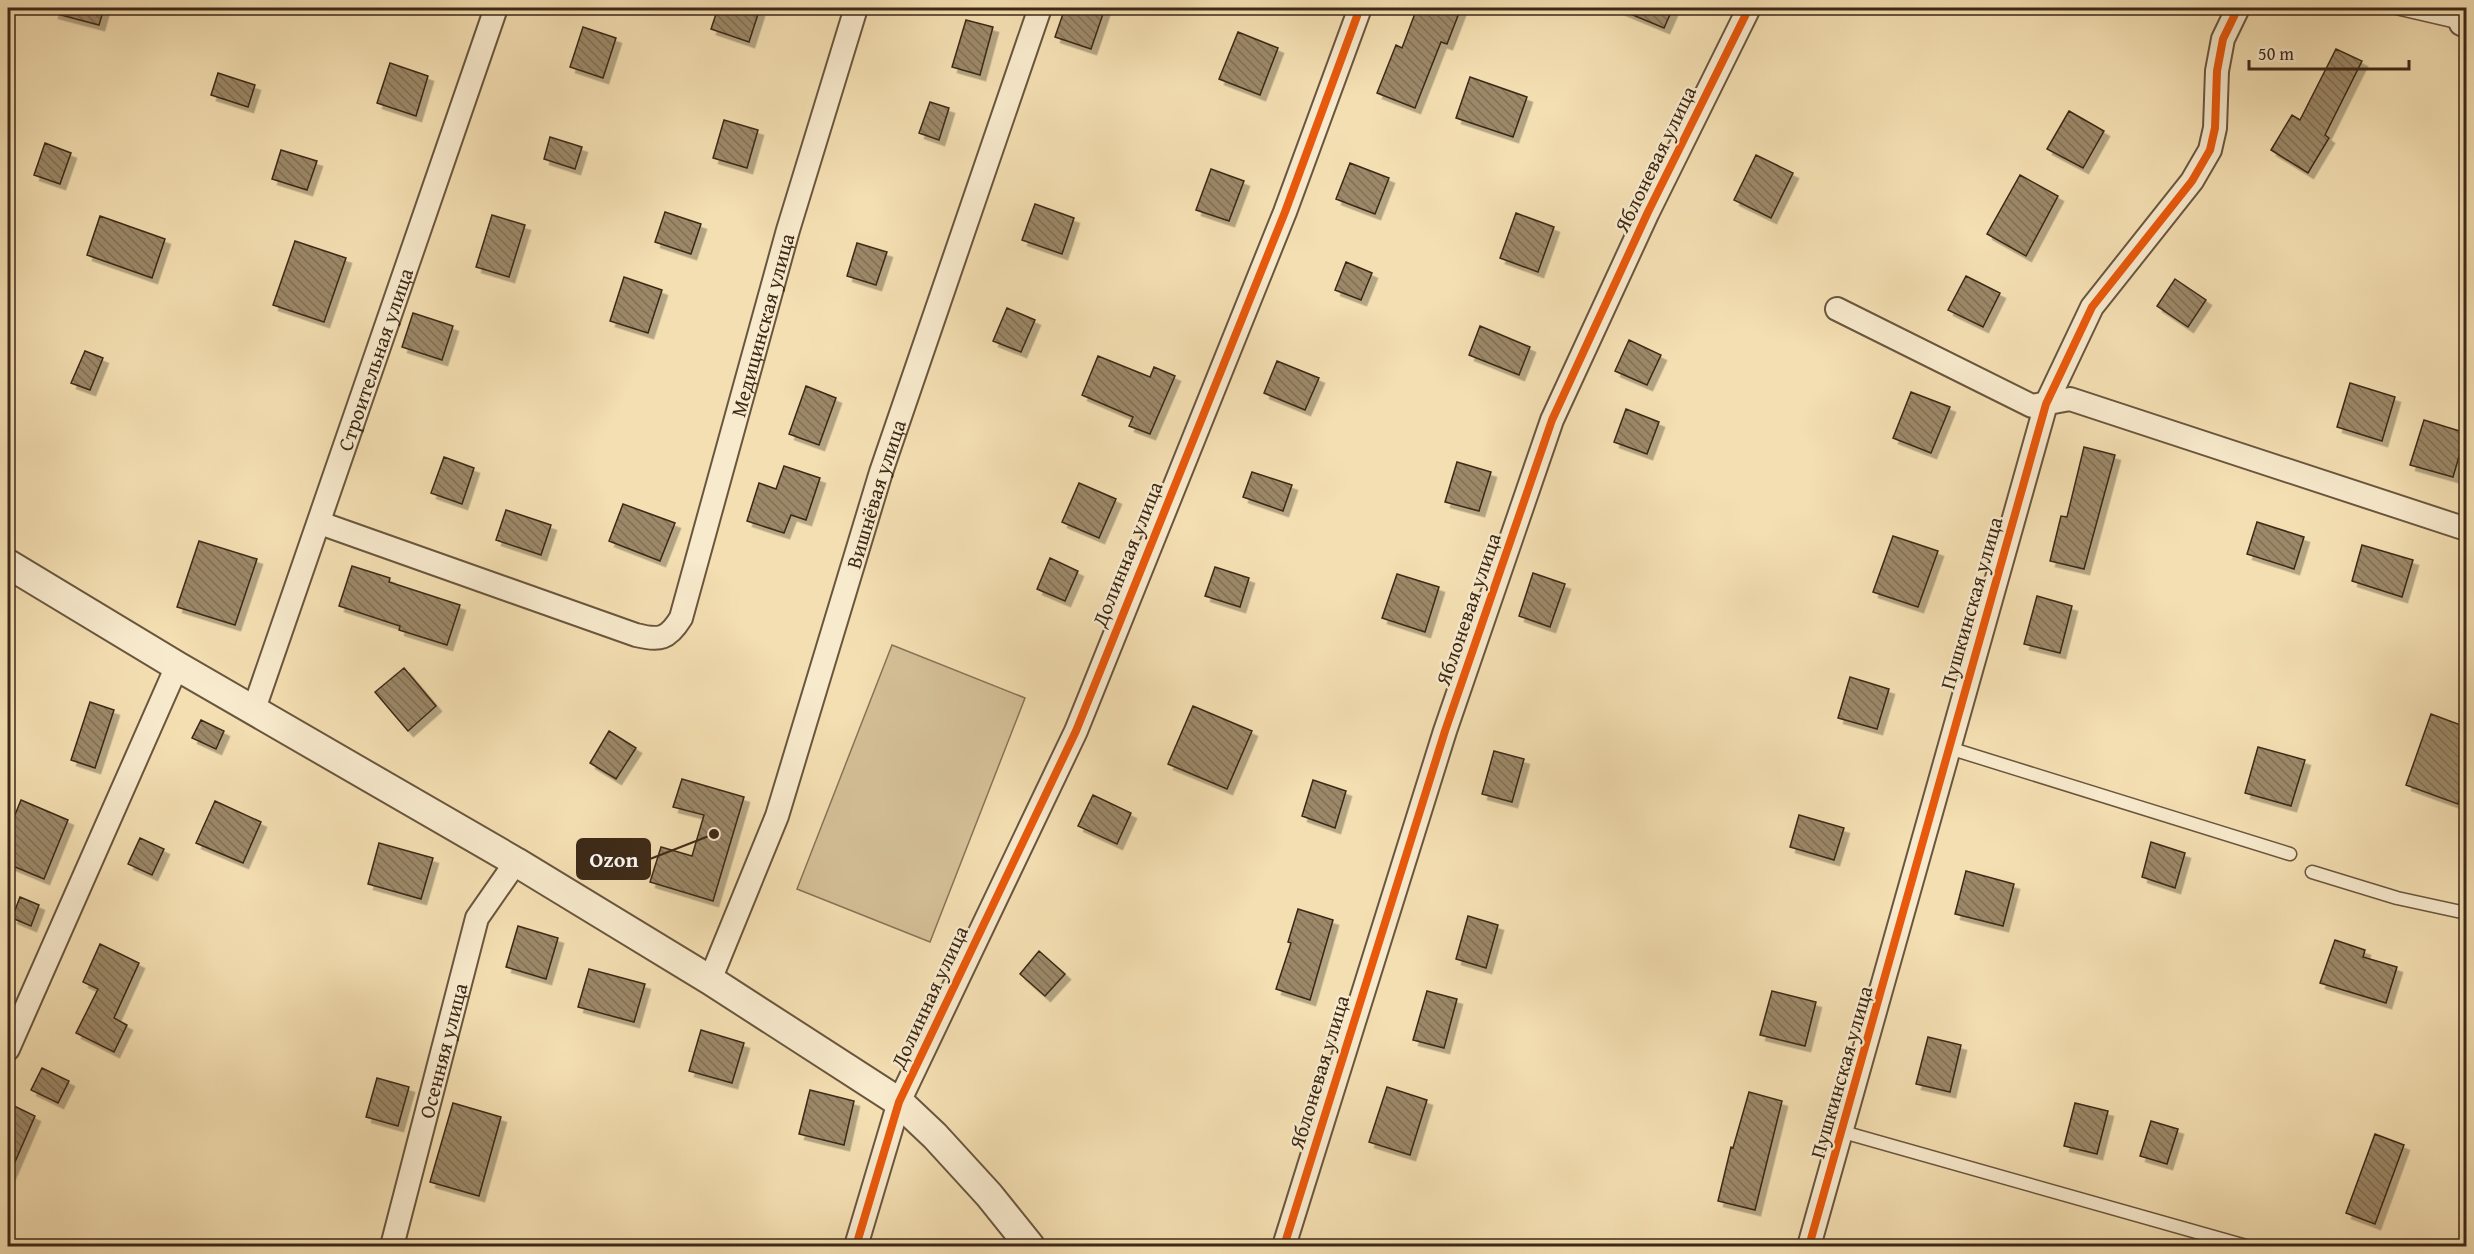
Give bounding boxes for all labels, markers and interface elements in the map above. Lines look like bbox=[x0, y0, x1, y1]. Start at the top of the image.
scale bar bbox=[2249, 33, 2410, 71]
text: 50 m bbox=[2258, 40, 2294, 67]
street label: Яблоневая улица bbox=[1606, 80, 1704, 238]
street label: Медицинская улица bbox=[722, 230, 802, 420]
street label: Строительная улица bbox=[329, 264, 421, 455]
street label: Вишнёвая улица bbox=[837, 415, 913, 572]
street label: Долинная улица bbox=[1083, 477, 1170, 632]
street label: Пушкинская улица bbox=[1932, 513, 2010, 693]
street label: Яблоневая улица bbox=[1427, 529, 1509, 690]
callout: Ozon bbox=[577, 839, 650, 879]
text: Ozon bbox=[589, 843, 639, 875]
street label: Долинная улица bbox=[882, 920, 976, 1074]
street label: Осенняя улица bbox=[410, 979, 475, 1122]
street label: Пушкинская улица bbox=[1802, 982, 1880, 1162]
street label: Яблоневая улица bbox=[1281, 991, 1357, 1154]

